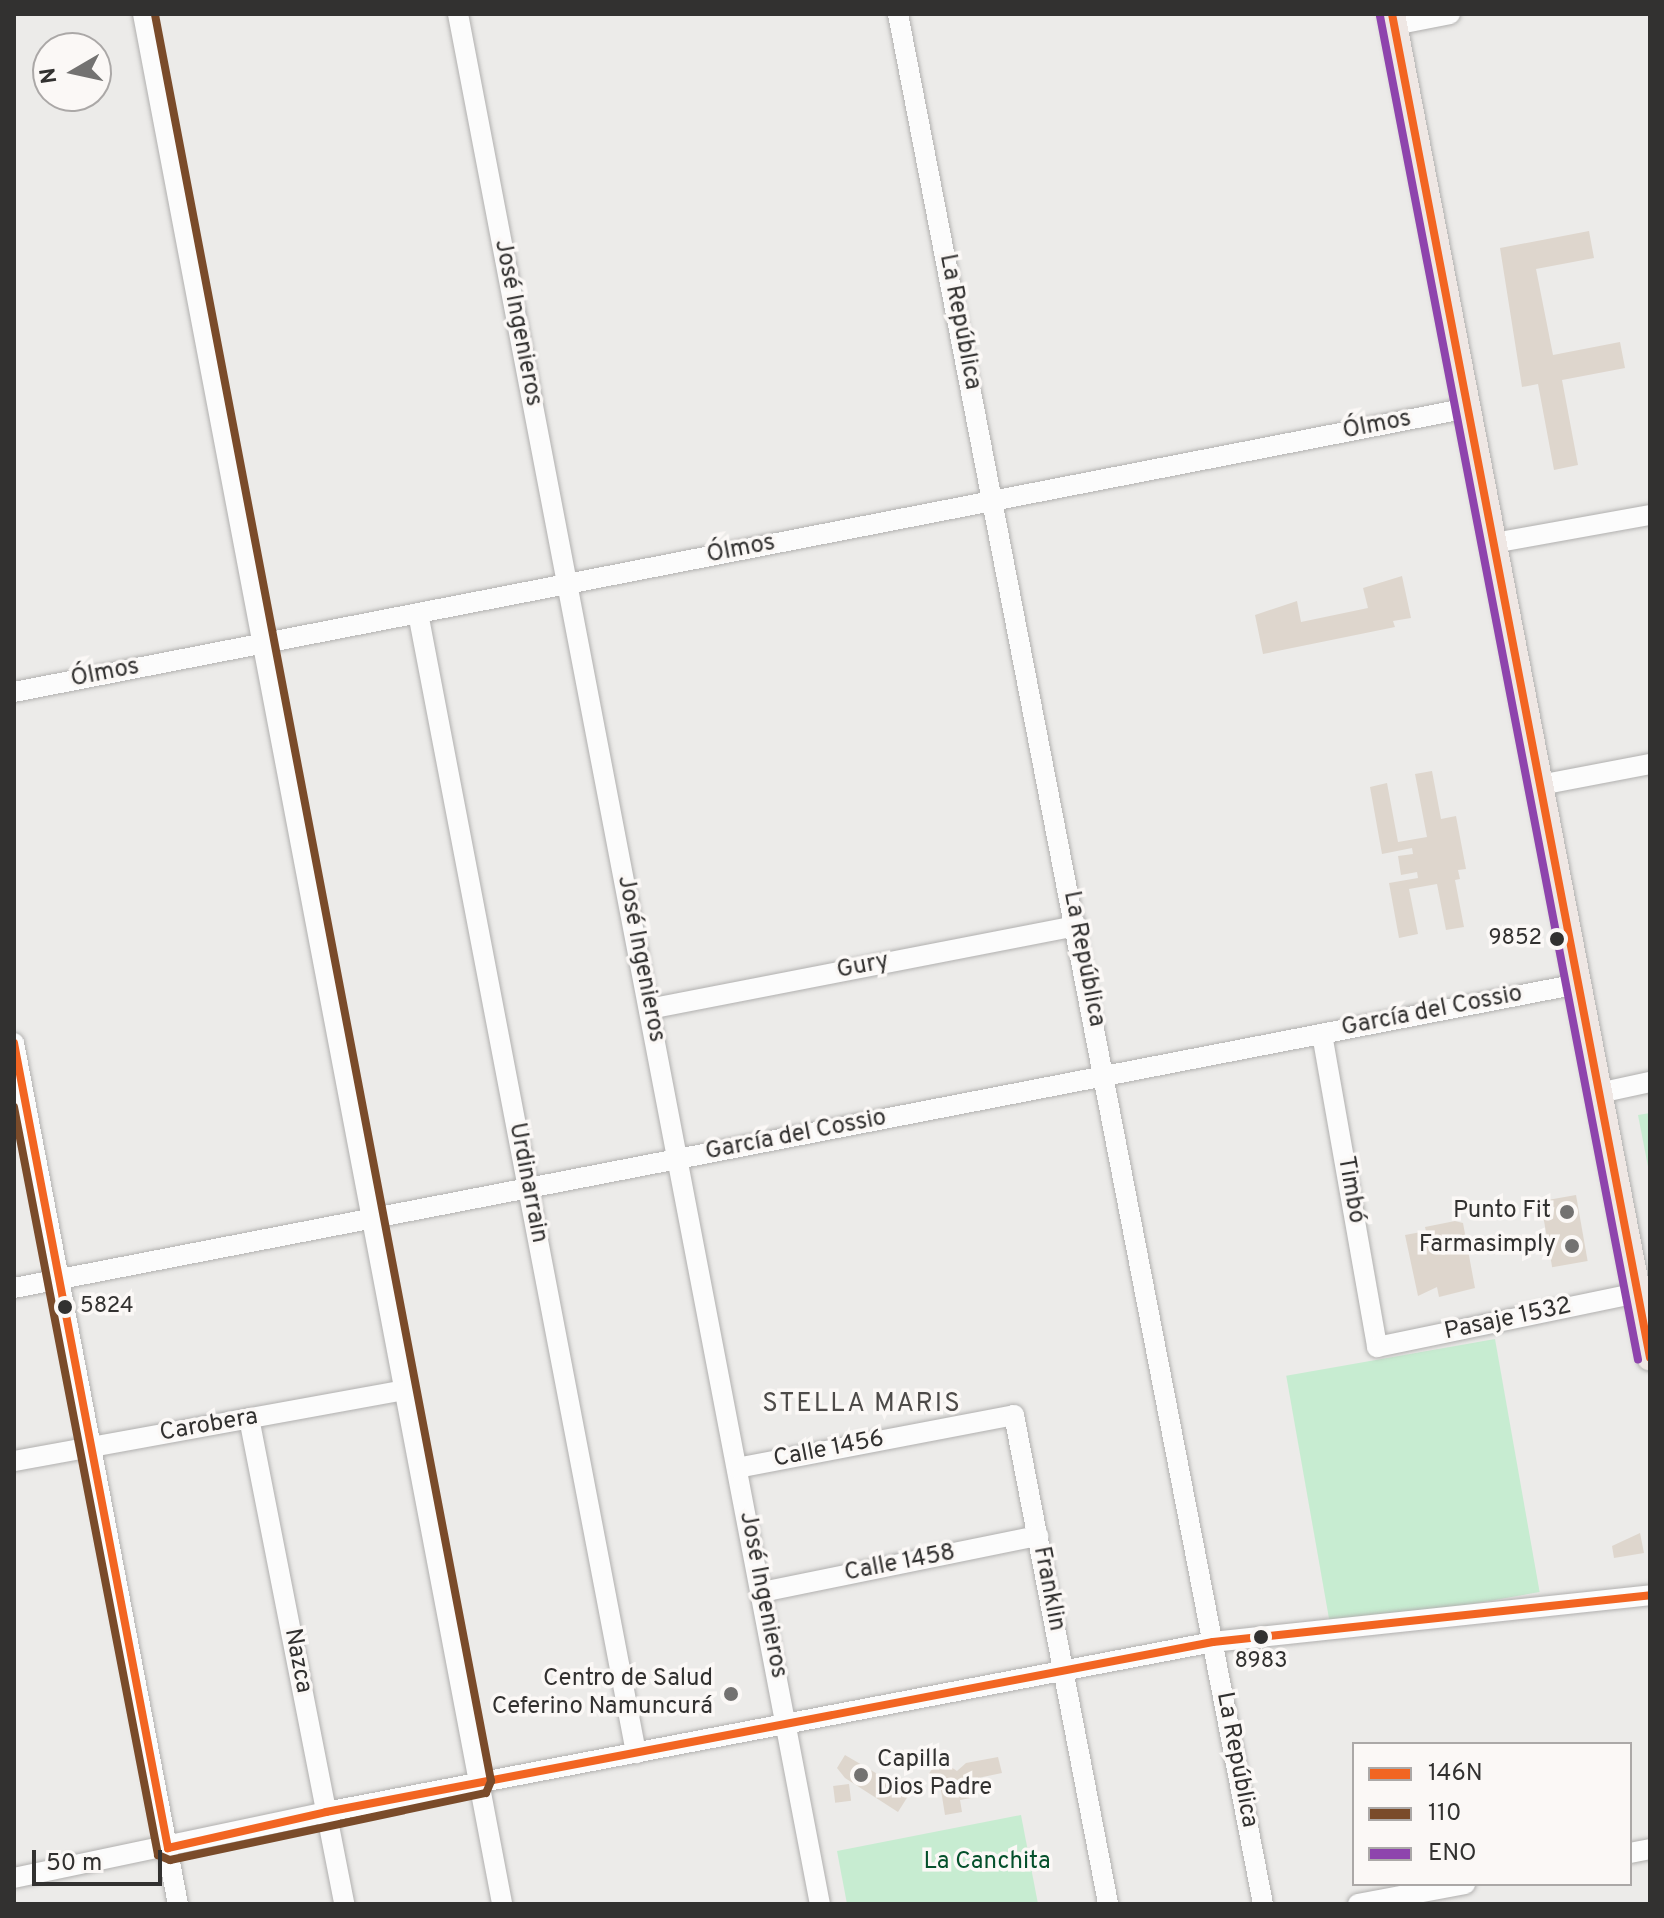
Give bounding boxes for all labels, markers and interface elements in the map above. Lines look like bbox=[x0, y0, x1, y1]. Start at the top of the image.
north arrow bbox=[32, 32, 112, 112]
text: N bbox=[35, 66, 64, 85]
street label: José Ingenieros bbox=[487, 237, 547, 409]
street label: La República bbox=[932, 252, 986, 392]
street label: Ólmos bbox=[1340, 405, 1414, 447]
street label: Ólmos bbox=[704, 529, 778, 571]
street label: Ólmos bbox=[68, 653, 142, 695]
street label: José Ingenieros bbox=[610, 873, 670, 1045]
street label: La República bbox=[1056, 889, 1110, 1029]
place label: 9852 bbox=[1488, 926, 1542, 952]
marker: 9852 bbox=[1549, 931, 1565, 947]
street label: Gury bbox=[835, 948, 891, 986]
street label: García del Cossio bbox=[1339, 980, 1525, 1044]
street label: García del Cossio bbox=[703, 1104, 889, 1168]
street label: Urdinarrain bbox=[501, 1121, 553, 1245]
street label: Timbó bbox=[1330, 1154, 1370, 1226]
place label: Punto Fit bbox=[1453, 1198, 1551, 1226]
marker: Punto Fit bbox=[1558, 1203, 1576, 1221]
place label: Farmasimply bbox=[1419, 1232, 1556, 1260]
marker: Farmasimply bbox=[1563, 1237, 1581, 1255]
street label: Pasaje 1532 bbox=[1442, 1293, 1574, 1347]
place label: 5824 bbox=[80, 1294, 134, 1320]
marker: 5824 bbox=[57, 1299, 73, 1315]
district label: STELLA MARIS bbox=[762, 1389, 962, 1421]
street label: Carobera bbox=[158, 1403, 260, 1449]
street label: Calle 1456 bbox=[771, 1425, 887, 1475]
street label: José Ingenieros bbox=[732, 1509, 792, 1681]
street label: Calle 1458 bbox=[842, 1539, 958, 1589]
street label: Franklin bbox=[1026, 1544, 1070, 1634]
street label: Nazca bbox=[277, 1626, 317, 1696]
marker: 8983 bbox=[1253, 1629, 1269, 1645]
place label: 8983 bbox=[1235, 1649, 1287, 1675]
place label: Centro de Salud Ceferino Namuncurá bbox=[492, 1666, 713, 1722]
marker: Centro de Salud Ceferino Namuncurá bbox=[720, 1683, 742, 1705]
street label: La República bbox=[1209, 1690, 1263, 1830]
legend bbox=[1352, 1742, 1632, 1886]
place label: Capilla Dios Padre bbox=[877, 1747, 992, 1803]
text: 146N bbox=[1428, 1759, 1483, 1789]
marker: Capilla Dios Padre bbox=[852, 1766, 870, 1784]
text: 110 bbox=[1428, 1799, 1461, 1829]
scale bar bbox=[36, 1834, 166, 1884]
text: ENO bbox=[1428, 1839, 1477, 1869]
text: 50 m bbox=[46, 1849, 102, 1879]
park label: La Canchita bbox=[923, 1849, 1051, 1877]

